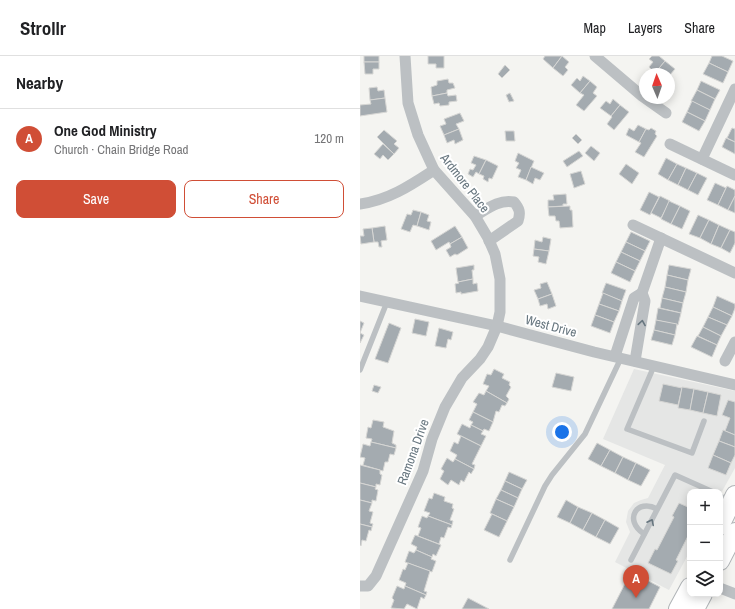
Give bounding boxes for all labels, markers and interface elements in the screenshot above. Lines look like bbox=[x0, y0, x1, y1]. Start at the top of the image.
text: Strollr bbox=[20, 15, 66, 41]
text: Map bbox=[584, 19, 606, 37]
text: Layers bbox=[628, 19, 662, 37]
text: Share bbox=[684, 19, 715, 37]
north arrow bbox=[639, 68, 675, 104]
text: Nearby bbox=[16, 71, 63, 94]
text: One God Ministry bbox=[54, 120, 157, 141]
text: A bbox=[25, 130, 33, 147]
text: 120 m bbox=[314, 130, 344, 147]
text: Church · Chain Bridge Road bbox=[54, 141, 189, 158]
street label: Ardmore Place bbox=[436, 149, 493, 216]
button: Save bbox=[16, 180, 176, 218]
button: Share bbox=[184, 180, 344, 218]
street label: West Drive bbox=[523, 311, 579, 341]
one-way arrow bbox=[637, 319, 646, 326]
street label: Ramona Drive bbox=[393, 417, 433, 487]
your location bbox=[552, 422, 572, 442]
map controls bbox=[687, 489, 723, 597]
button: + bbox=[687, 489, 723, 525]
one-way arrow bbox=[646, 518, 653, 526]
button: − bbox=[687, 525, 723, 561]
button: layers bbox=[687, 561, 723, 597]
pin: A bbox=[623, 565, 649, 598]

